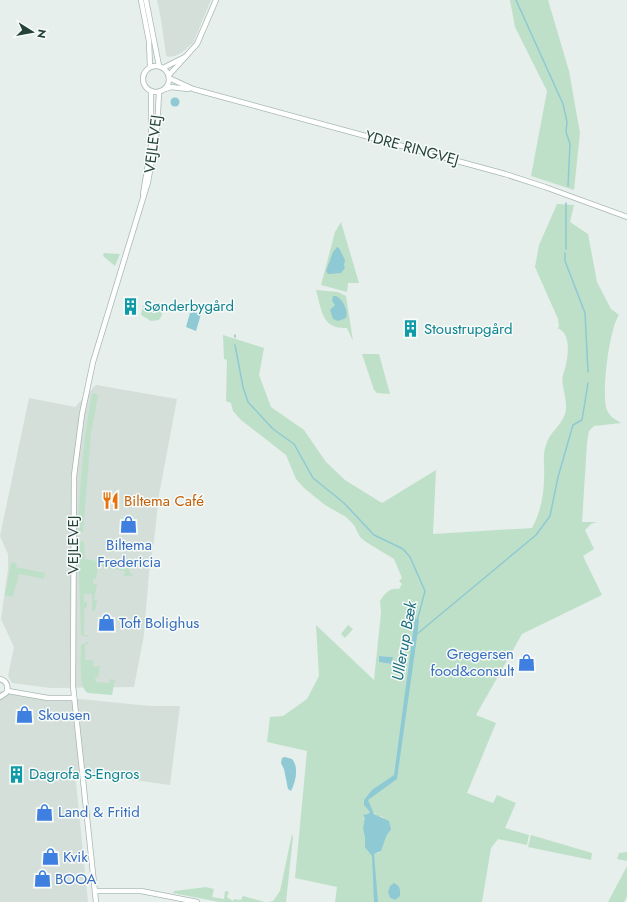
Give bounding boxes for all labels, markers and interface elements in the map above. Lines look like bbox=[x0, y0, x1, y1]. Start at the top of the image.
north arrow bbox=[12, 12, 52, 52]
text: N bbox=[33, 28, 51, 40]
street label: VEJLEVEJ bbox=[139, 114, 167, 174]
street label: YDRE RINGVEJ bbox=[363, 125, 461, 171]
place label: Sønderbygård bbox=[144, 295, 234, 317]
building icon: Sønderbygård bbox=[121, 296, 141, 316]
place label: Stoustrupgård bbox=[424, 318, 513, 340]
building icon: Stoustrupgård bbox=[401, 319, 421, 339]
place label: Biltema Café bbox=[124, 490, 204, 512]
restaurant icon: Biltema Café bbox=[101, 491, 121, 511]
shop icon: Biltema Fredericia bbox=[119, 514, 139, 534]
street label: VEJLEVEJ bbox=[62, 516, 84, 574]
place label: Biltema Fredericia bbox=[97, 534, 161, 573]
water label: Ullerup Bæk bbox=[386, 598, 423, 683]
place label: Toft Bolighus bbox=[119, 612, 199, 634]
shop icon: Toft Bolighus bbox=[96, 613, 116, 633]
place label: Gregersen food&consult bbox=[430, 643, 514, 682]
shop icon: Gregersen food&consult bbox=[517, 653, 537, 673]
place label: Skousen bbox=[38, 704, 90, 726]
shop icon: Skousen bbox=[15, 705, 35, 725]
place label: Dagrofa S-Engros bbox=[29, 763, 139, 785]
building icon: Dagrofa S-Engros bbox=[6, 764, 26, 784]
place label: Land & Fritid bbox=[58, 801, 140, 823]
shop icon: Land & Fritid bbox=[35, 802, 55, 822]
place label: Kvik bbox=[63, 846, 88, 868]
shop icon: Kvik bbox=[40, 847, 60, 867]
place label: BOOA bbox=[55, 868, 97, 890]
shop icon: BOOA bbox=[32, 869, 52, 889]

